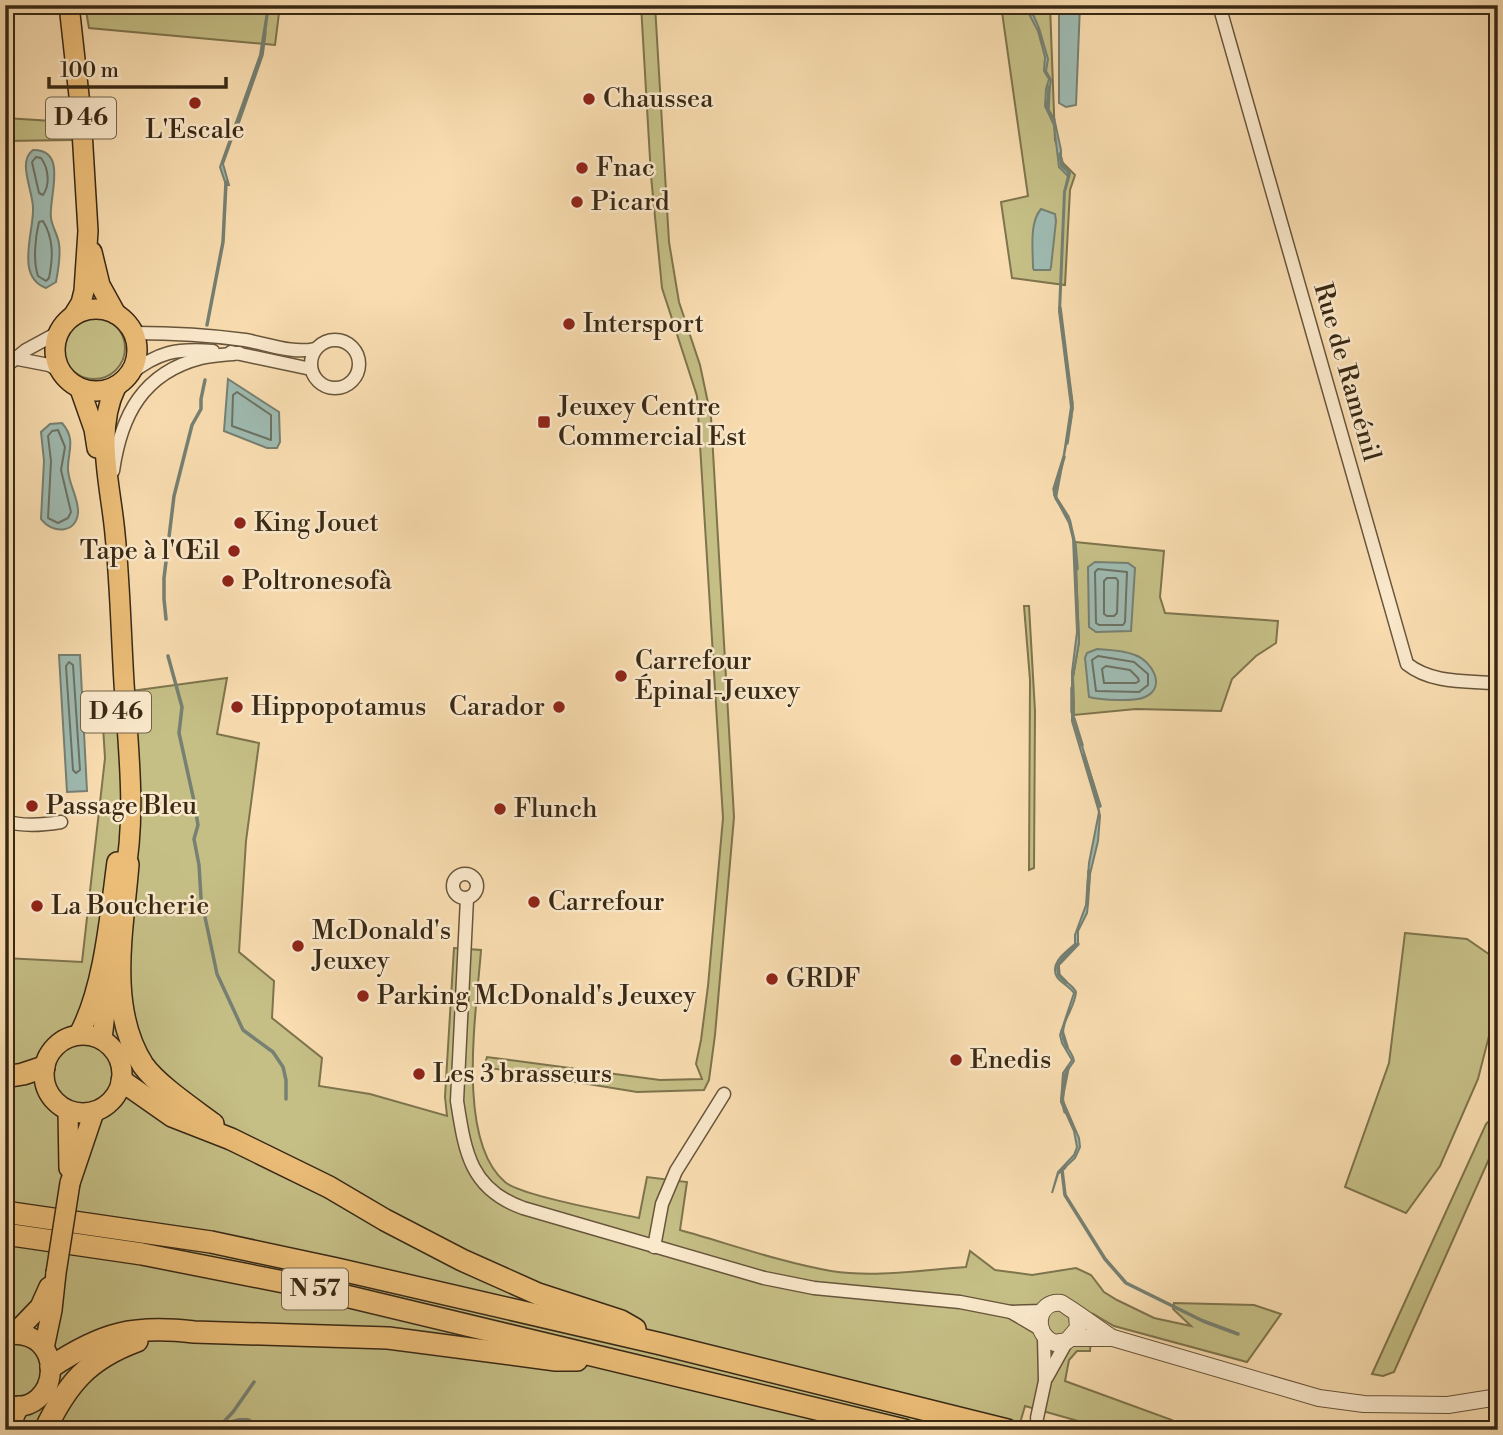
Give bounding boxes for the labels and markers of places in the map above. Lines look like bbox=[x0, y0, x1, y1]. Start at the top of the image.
place label: Chaussea bbox=[603, 83, 714, 115]
marker: Chaussea bbox=[581, 91, 597, 107]
marker: L'Escale bbox=[187, 95, 203, 111]
place label: L'Escale bbox=[145, 114, 245, 146]
place label: Fnac bbox=[596, 152, 655, 184]
marker: Fnac bbox=[574, 160, 590, 176]
place label: Picard bbox=[591, 186, 670, 218]
marker: Picard bbox=[569, 194, 585, 210]
place label: Intersport bbox=[583, 308, 704, 340]
marker: Intersport bbox=[561, 316, 577, 332]
place label: Jeuxey Centre Commercial Est bbox=[557, 391, 747, 453]
marker: Jeuxey Centre Commercial Est bbox=[536, 414, 552, 430]
place label: King Jouet bbox=[254, 507, 379, 539]
marker: King Jouet bbox=[232, 515, 248, 531]
place label: Tape à l'Œil bbox=[80, 535, 220, 567]
marker: Tape à l'Œil bbox=[226, 543, 242, 559]
place label: Poltronesofà bbox=[242, 565, 393, 597]
marker: Poltronesofà bbox=[220, 573, 236, 589]
place label: Carrefour Épinal-Jeuxey bbox=[635, 645, 800, 707]
marker: Carrefour Épinal-Jeuxey bbox=[613, 668, 629, 684]
place label: Hippopotamus bbox=[251, 691, 426, 723]
place label: Carador bbox=[449, 691, 545, 723]
marker: Hippopotamus bbox=[229, 699, 245, 715]
marker: Carador bbox=[551, 699, 567, 715]
place label: Passage Bleu bbox=[46, 790, 197, 822]
place label: Flunch bbox=[514, 793, 598, 825]
marker: Passage Bleu bbox=[24, 798, 40, 814]
marker: Flunch bbox=[492, 801, 508, 817]
place label: Carrefour bbox=[548, 886, 664, 918]
place label: La Boucherie bbox=[51, 890, 209, 922]
marker: Carrefour bbox=[526, 894, 542, 910]
marker: La Boucherie bbox=[29, 898, 45, 914]
place label: McDonald's Jeuxey bbox=[311, 915, 451, 977]
marker: McDonald's Jeuxey bbox=[290, 938, 306, 954]
place label: GRDF bbox=[786, 963, 860, 995]
marker: GRDF bbox=[764, 971, 780, 987]
place label: Parking McDonald's Jeuxey bbox=[377, 980, 696, 1012]
marker: Parking McDonald's Jeuxey bbox=[355, 988, 371, 1004]
place label: Enedis bbox=[970, 1044, 1051, 1076]
marker: Enedis bbox=[948, 1052, 964, 1068]
place label: Les 3 brasseurs bbox=[433, 1058, 612, 1090]
marker: Les 3 brasseurs bbox=[411, 1066, 427, 1082]

